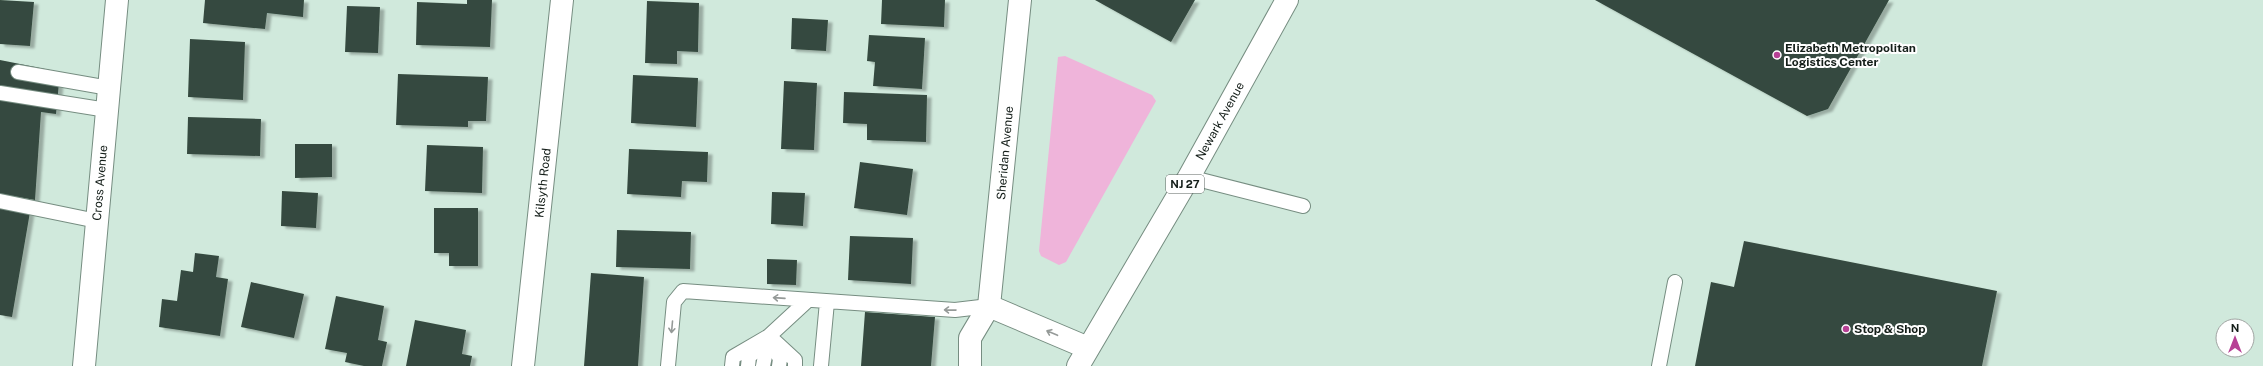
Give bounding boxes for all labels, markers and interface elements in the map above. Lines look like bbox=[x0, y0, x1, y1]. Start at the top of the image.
place label: Elizabeth Metropolitan Logistics Center bbox=[1785, 41, 1916, 69]
marker: Elizabeth Metropolitan Logistics Center bbox=[1772, 50, 1782, 60]
street label: Newark Avenue bbox=[1193, 79, 1247, 162]
street label: Sheridan Avenue bbox=[994, 105, 1016, 201]
street label: Cross Avenue bbox=[90, 144, 110, 221]
street label: Kilsyth Road bbox=[532, 147, 554, 219]
road number: NJ 27 bbox=[1166, 175, 1204, 193]
one-way arrow bbox=[773, 295, 786, 302]
one-way arrow bbox=[944, 306, 957, 314]
north arrow bbox=[2215, 318, 2255, 358]
one-way arrow bbox=[668, 320, 676, 333]
place label: Stop & Shop bbox=[1854, 322, 1926, 336]
text: N bbox=[2231, 322, 2239, 334]
marker: Stop & Shop bbox=[1841, 324, 1851, 334]
one-way arrow bbox=[1047, 328, 1059, 336]

